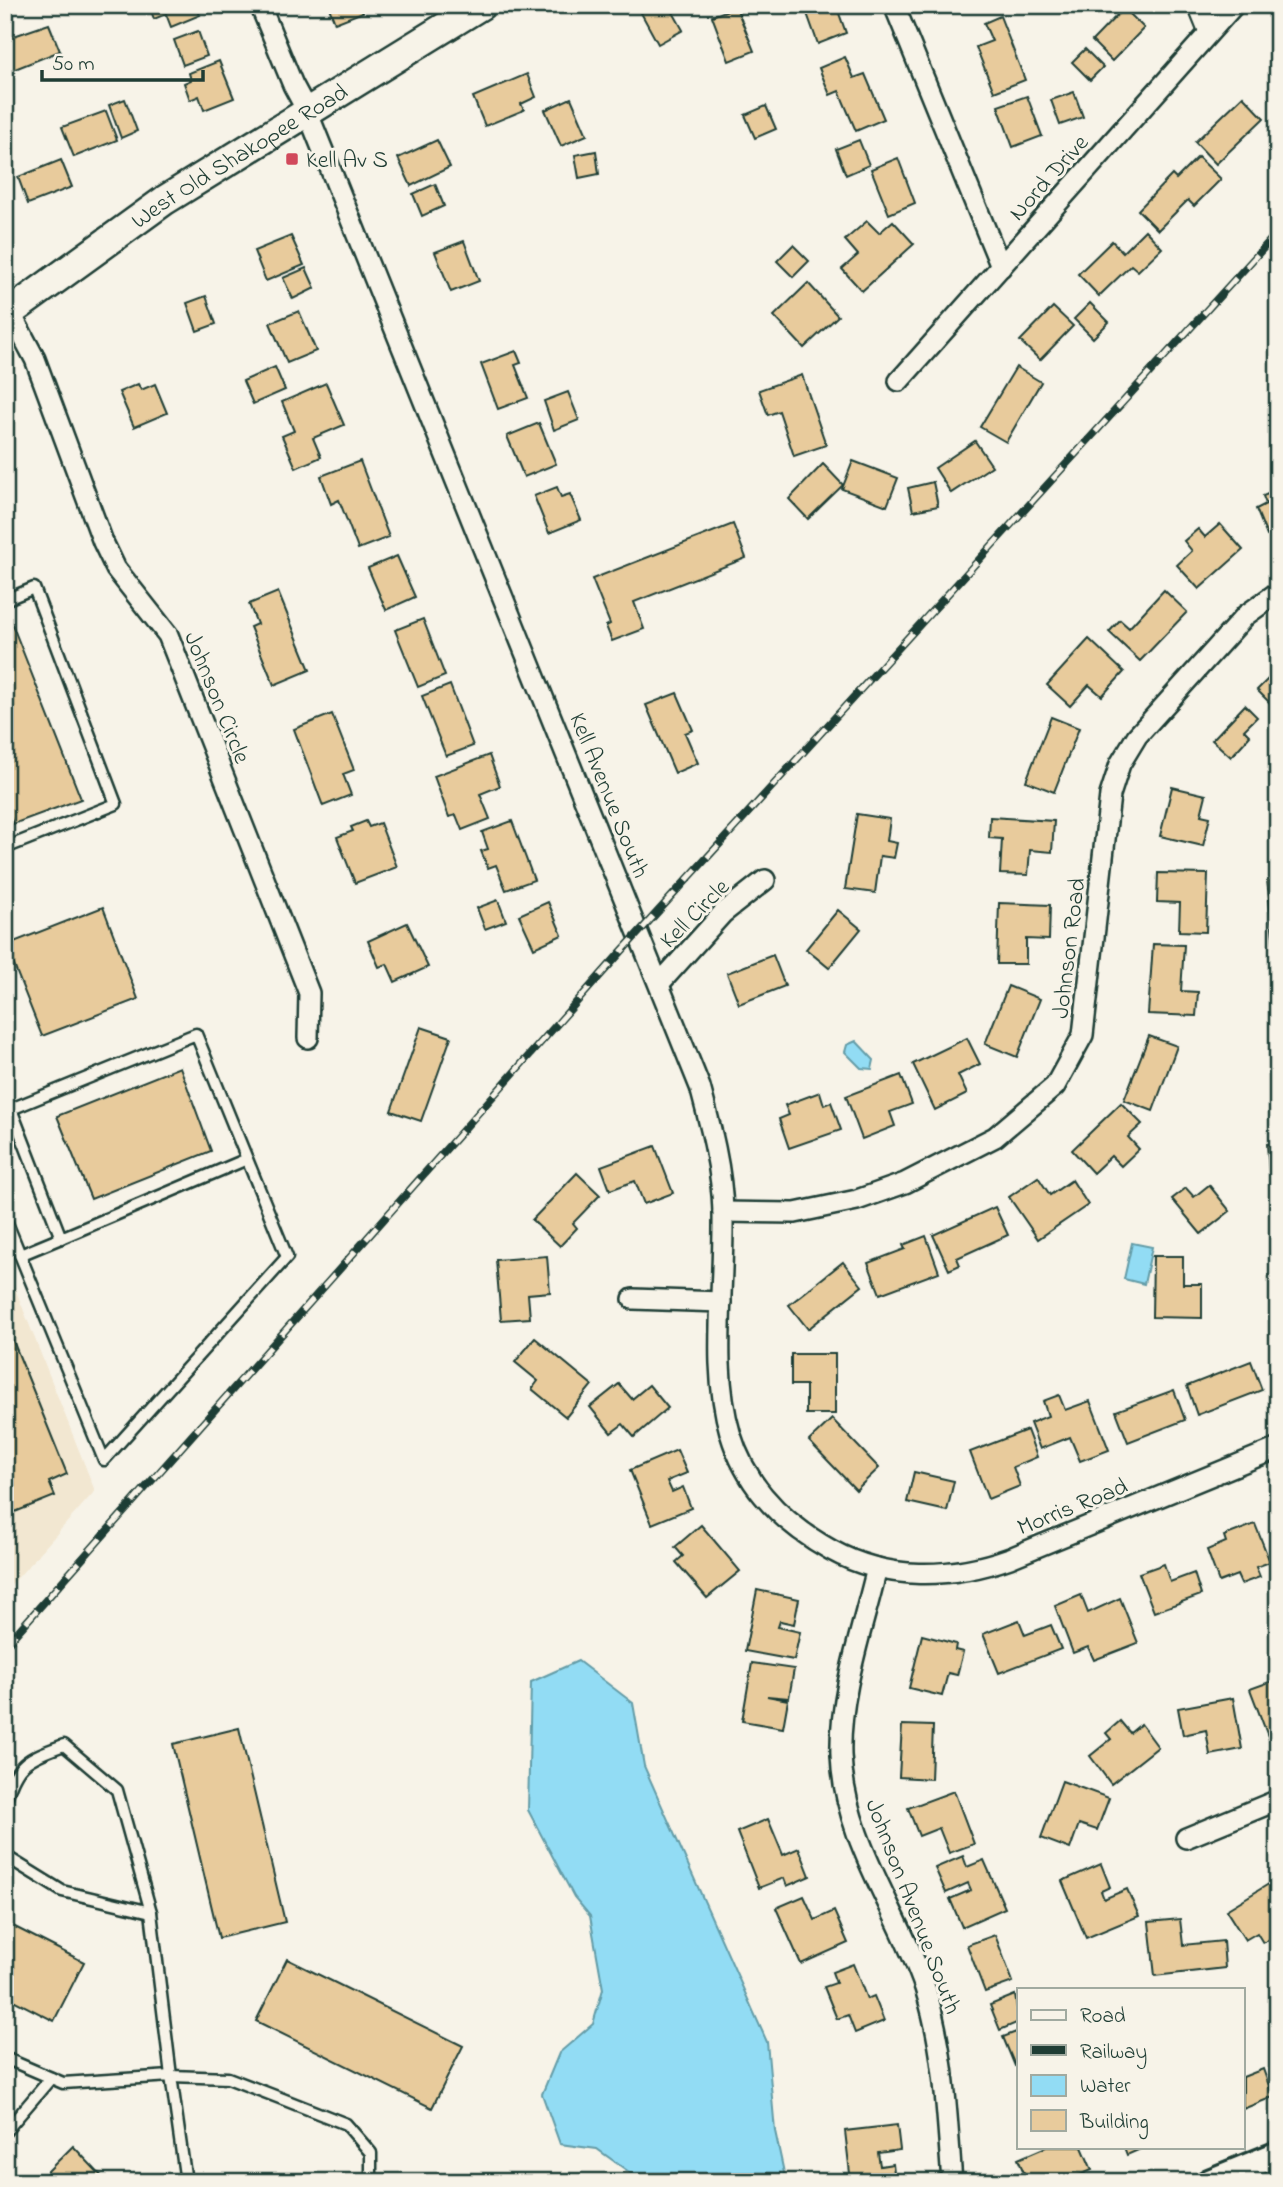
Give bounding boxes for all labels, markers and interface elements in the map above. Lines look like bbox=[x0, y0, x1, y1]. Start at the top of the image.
scale bar bbox=[42, 38, 203, 82]
text: 50 m bbox=[52, 50, 95, 80]
street label: West Old Shakopee Road bbox=[125, 76, 356, 239]
street label: Nord Drive bbox=[1001, 128, 1098, 230]
place label: Kell Av S bbox=[306, 144, 388, 179]
marker: Kell Av S bbox=[284, 151, 300, 167]
street label: Johnson Circle bbox=[173, 627, 258, 769]
street label: Kell Avenue South bbox=[559, 708, 657, 884]
street label: Kell Circle bbox=[653, 872, 739, 958]
street label: Johnson Road bbox=[1044, 875, 1097, 1021]
street label: Morris Road bbox=[1012, 1470, 1134, 1546]
street label: Johnson Avenue South bbox=[854, 1794, 969, 2020]
legend bbox=[1017, 1988, 1244, 2148]
text: Road bbox=[1080, 2002, 1126, 2032]
text: Railway bbox=[1080, 2038, 1147, 2070]
text: Water bbox=[1080, 2072, 1131, 2102]
text: Building bbox=[1079, 2108, 1149, 2140]

